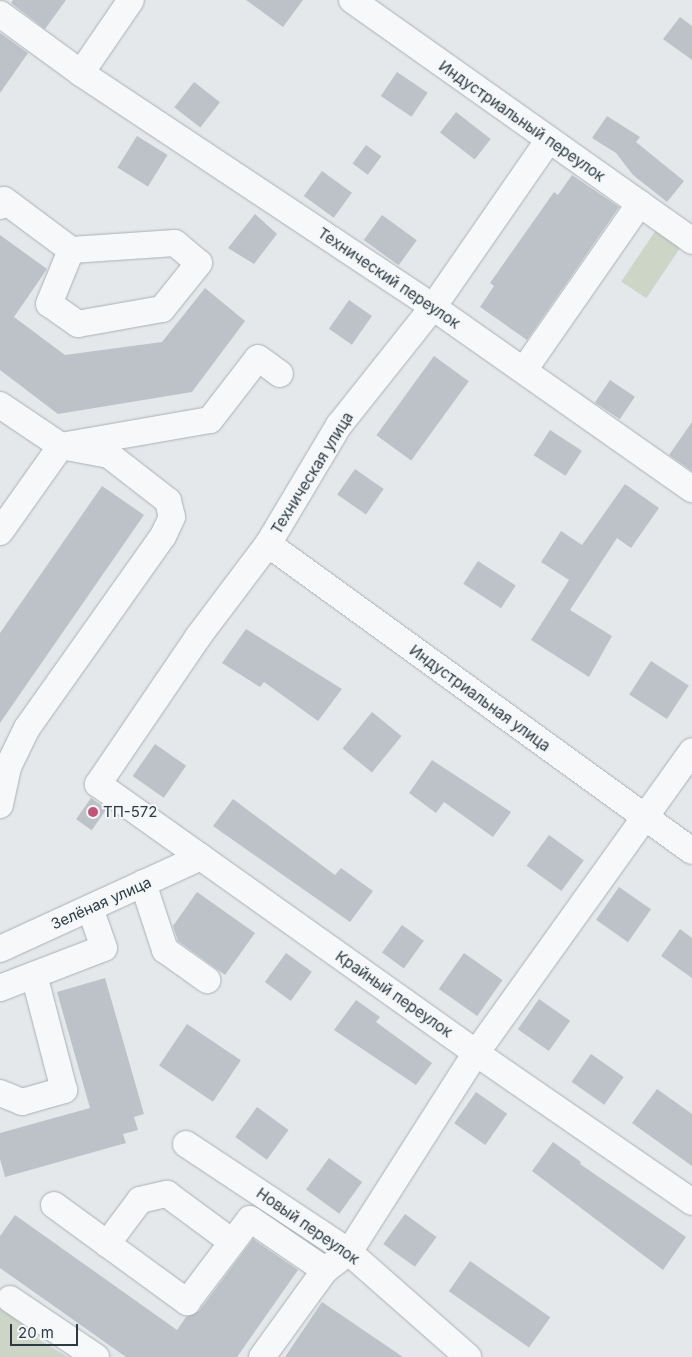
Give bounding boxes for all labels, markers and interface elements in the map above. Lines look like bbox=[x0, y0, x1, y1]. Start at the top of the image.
street label: Индустриальный переулок bbox=[435, 57, 609, 185]
street label: Технический переулок bbox=[314, 224, 464, 332]
street label: Техническая улица bbox=[267, 409, 357, 537]
street label: Индустриальная улица bbox=[406, 641, 554, 755]
place label: ТП-572 bbox=[103, 803, 157, 821]
marker: ТП-572 bbox=[87, 806, 99, 818]
street label: Зелёная улица bbox=[48, 873, 154, 933]
street label: Крайный переулок bbox=[332, 947, 456, 1041]
street label: Новый переулок bbox=[253, 1184, 363, 1268]
scale bar bbox=[12, 1314, 80, 1346]
text: 20 m bbox=[18, 1323, 54, 1342]

